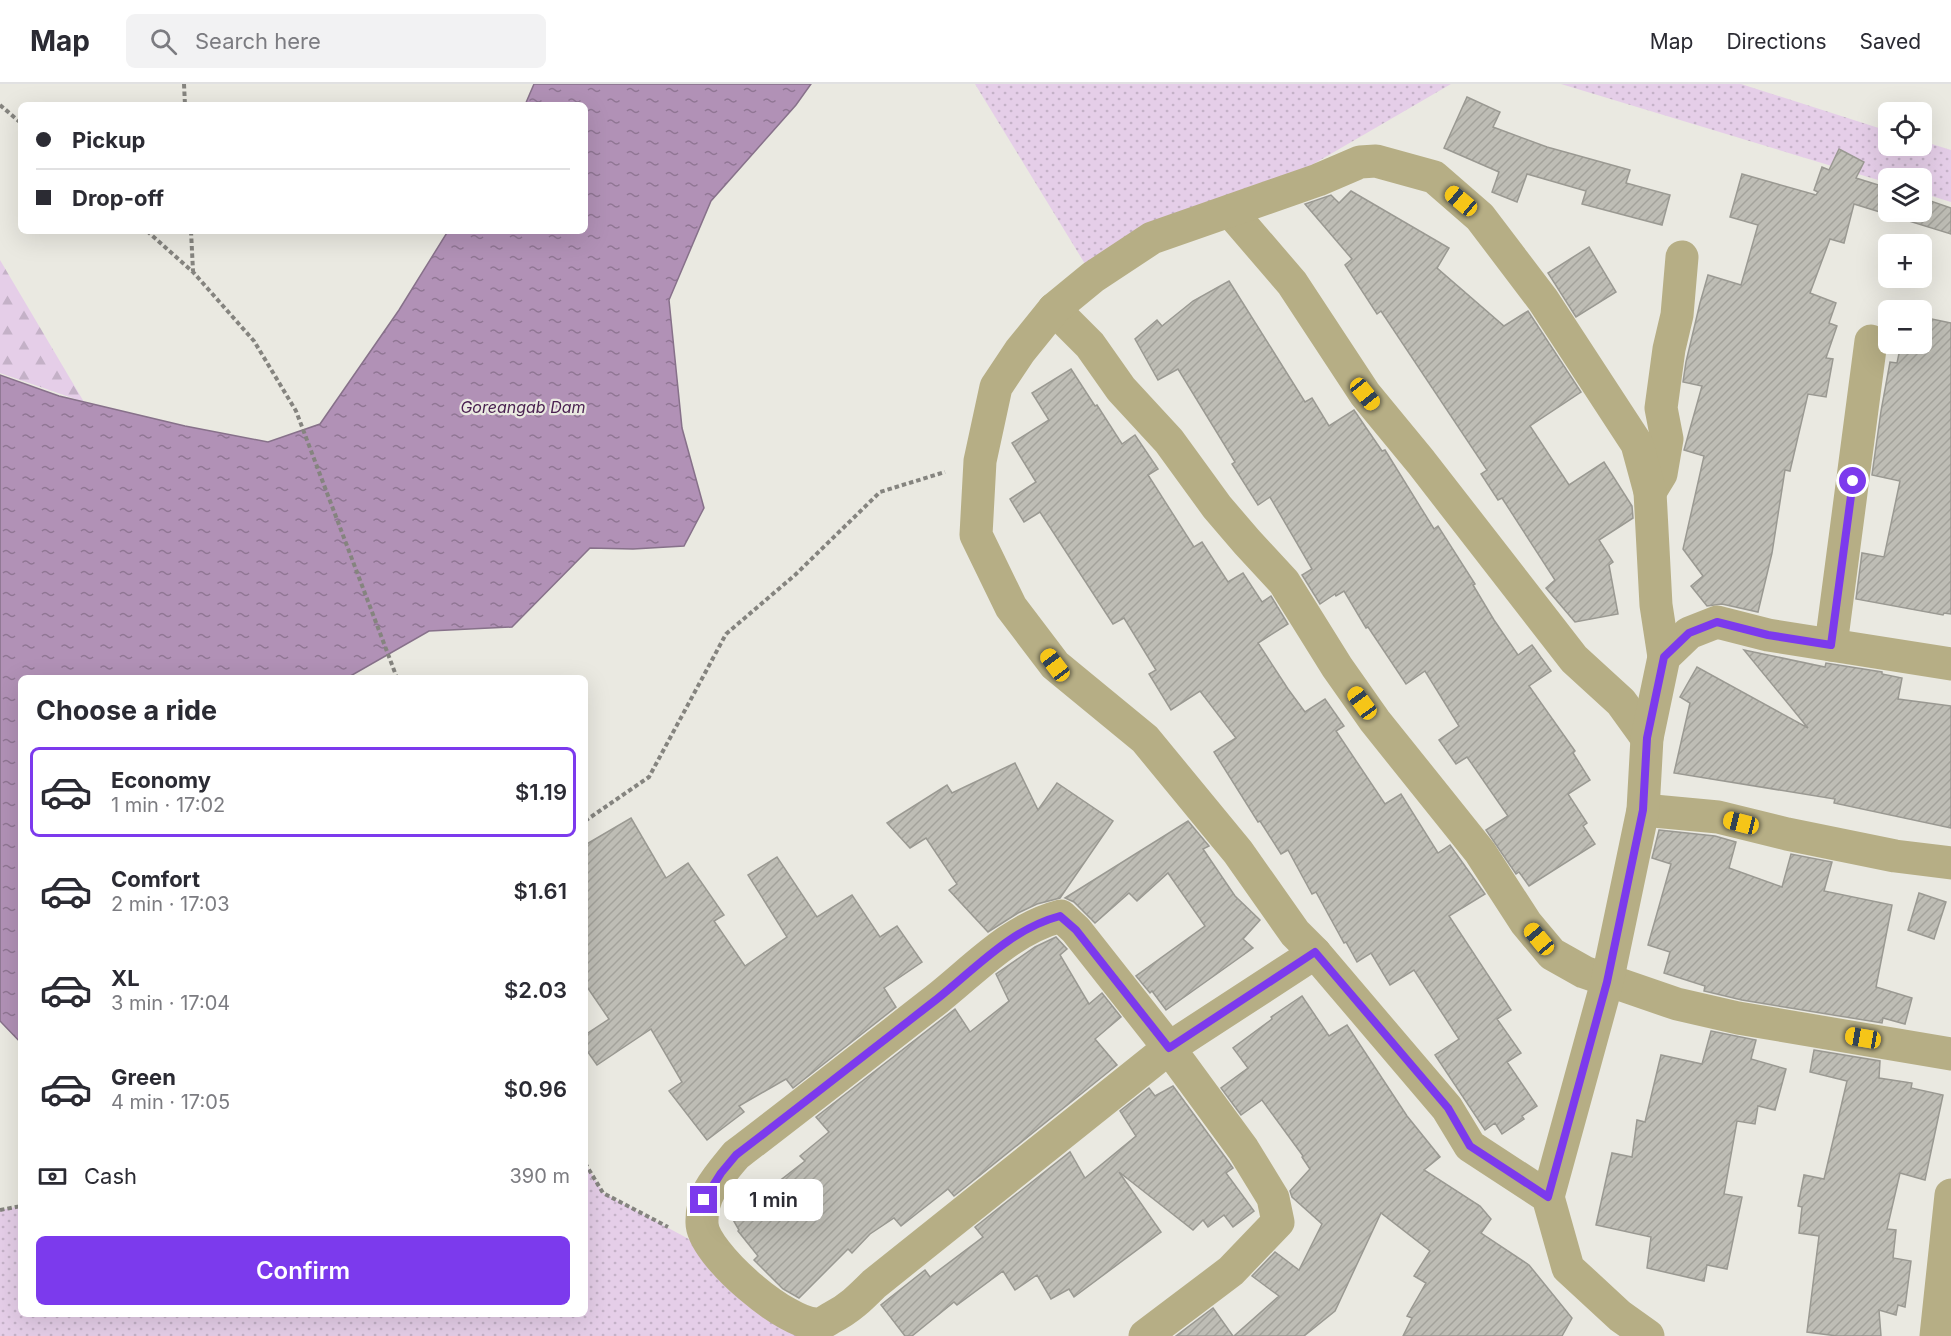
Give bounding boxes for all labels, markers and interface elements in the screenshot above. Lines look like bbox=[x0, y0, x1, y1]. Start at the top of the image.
search box bbox=[126, 14, 546, 68]
text: Map bbox=[30, 24, 90, 58]
icon: search bbox=[147, 25, 180, 58]
text: Search here bbox=[195, 28, 321, 54]
text: Map bbox=[1650, 29, 1693, 54]
text: Directions bbox=[1726, 29, 1827, 54]
text: Saved bbox=[1860, 29, 1921, 54]
map controls bbox=[1878, 102, 1932, 354]
button: locate bbox=[1878, 102, 1932, 156]
text: Pickup bbox=[72, 127, 146, 153]
button: layers bbox=[1878, 168, 1932, 222]
car bbox=[1441, 183, 1481, 219]
text: Drop-off bbox=[72, 185, 164, 211]
button: + bbox=[1878, 234, 1932, 288]
button: − bbox=[1878, 300, 1932, 354]
car bbox=[1347, 374, 1383, 414]
water label: Goreangab Dam bbox=[460, 397, 586, 417]
route start bbox=[1839, 467, 1866, 494]
car bbox=[1037, 645, 1073, 685]
car bbox=[1344, 683, 1380, 723]
text: Choose a ride bbox=[36, 694, 217, 727]
icon: car bbox=[39, 765, 93, 819]
text: Economy bbox=[111, 767, 211, 793]
text: $1.19 bbox=[515, 779, 567, 805]
text: 1 min · 17:02 bbox=[111, 793, 225, 817]
car bbox=[1721, 810, 1761, 836]
icon: car bbox=[39, 864, 93, 918]
text: Comfort bbox=[111, 866, 200, 892]
text: $1.61 bbox=[514, 878, 567, 904]
text: 2 min · 17:03 bbox=[111, 892, 230, 916]
car bbox=[1521, 919, 1557, 959]
icon: car bbox=[39, 963, 93, 1017]
text: XL bbox=[111, 965, 140, 991]
text: $2.03 bbox=[504, 977, 567, 1003]
text: 3 min · 17:04 bbox=[111, 991, 230, 1015]
car bbox=[1844, 1026, 1882, 1050]
icon: car bbox=[39, 1062, 93, 1116]
text: Green bbox=[111, 1064, 176, 1090]
text: $0.96 bbox=[504, 1076, 567, 1102]
text: 4 min · 17:05 bbox=[111, 1090, 230, 1114]
icon: cash bbox=[36, 1160, 69, 1193]
text: Cash bbox=[84, 1163, 137, 1189]
text: 390 m bbox=[509, 1164, 570, 1188]
callout: 1 min bbox=[725, 1179, 824, 1221]
route end bbox=[690, 1186, 717, 1213]
text: 1 min bbox=[749, 1188, 798, 1212]
button: Confirm bbox=[36, 1236, 570, 1305]

